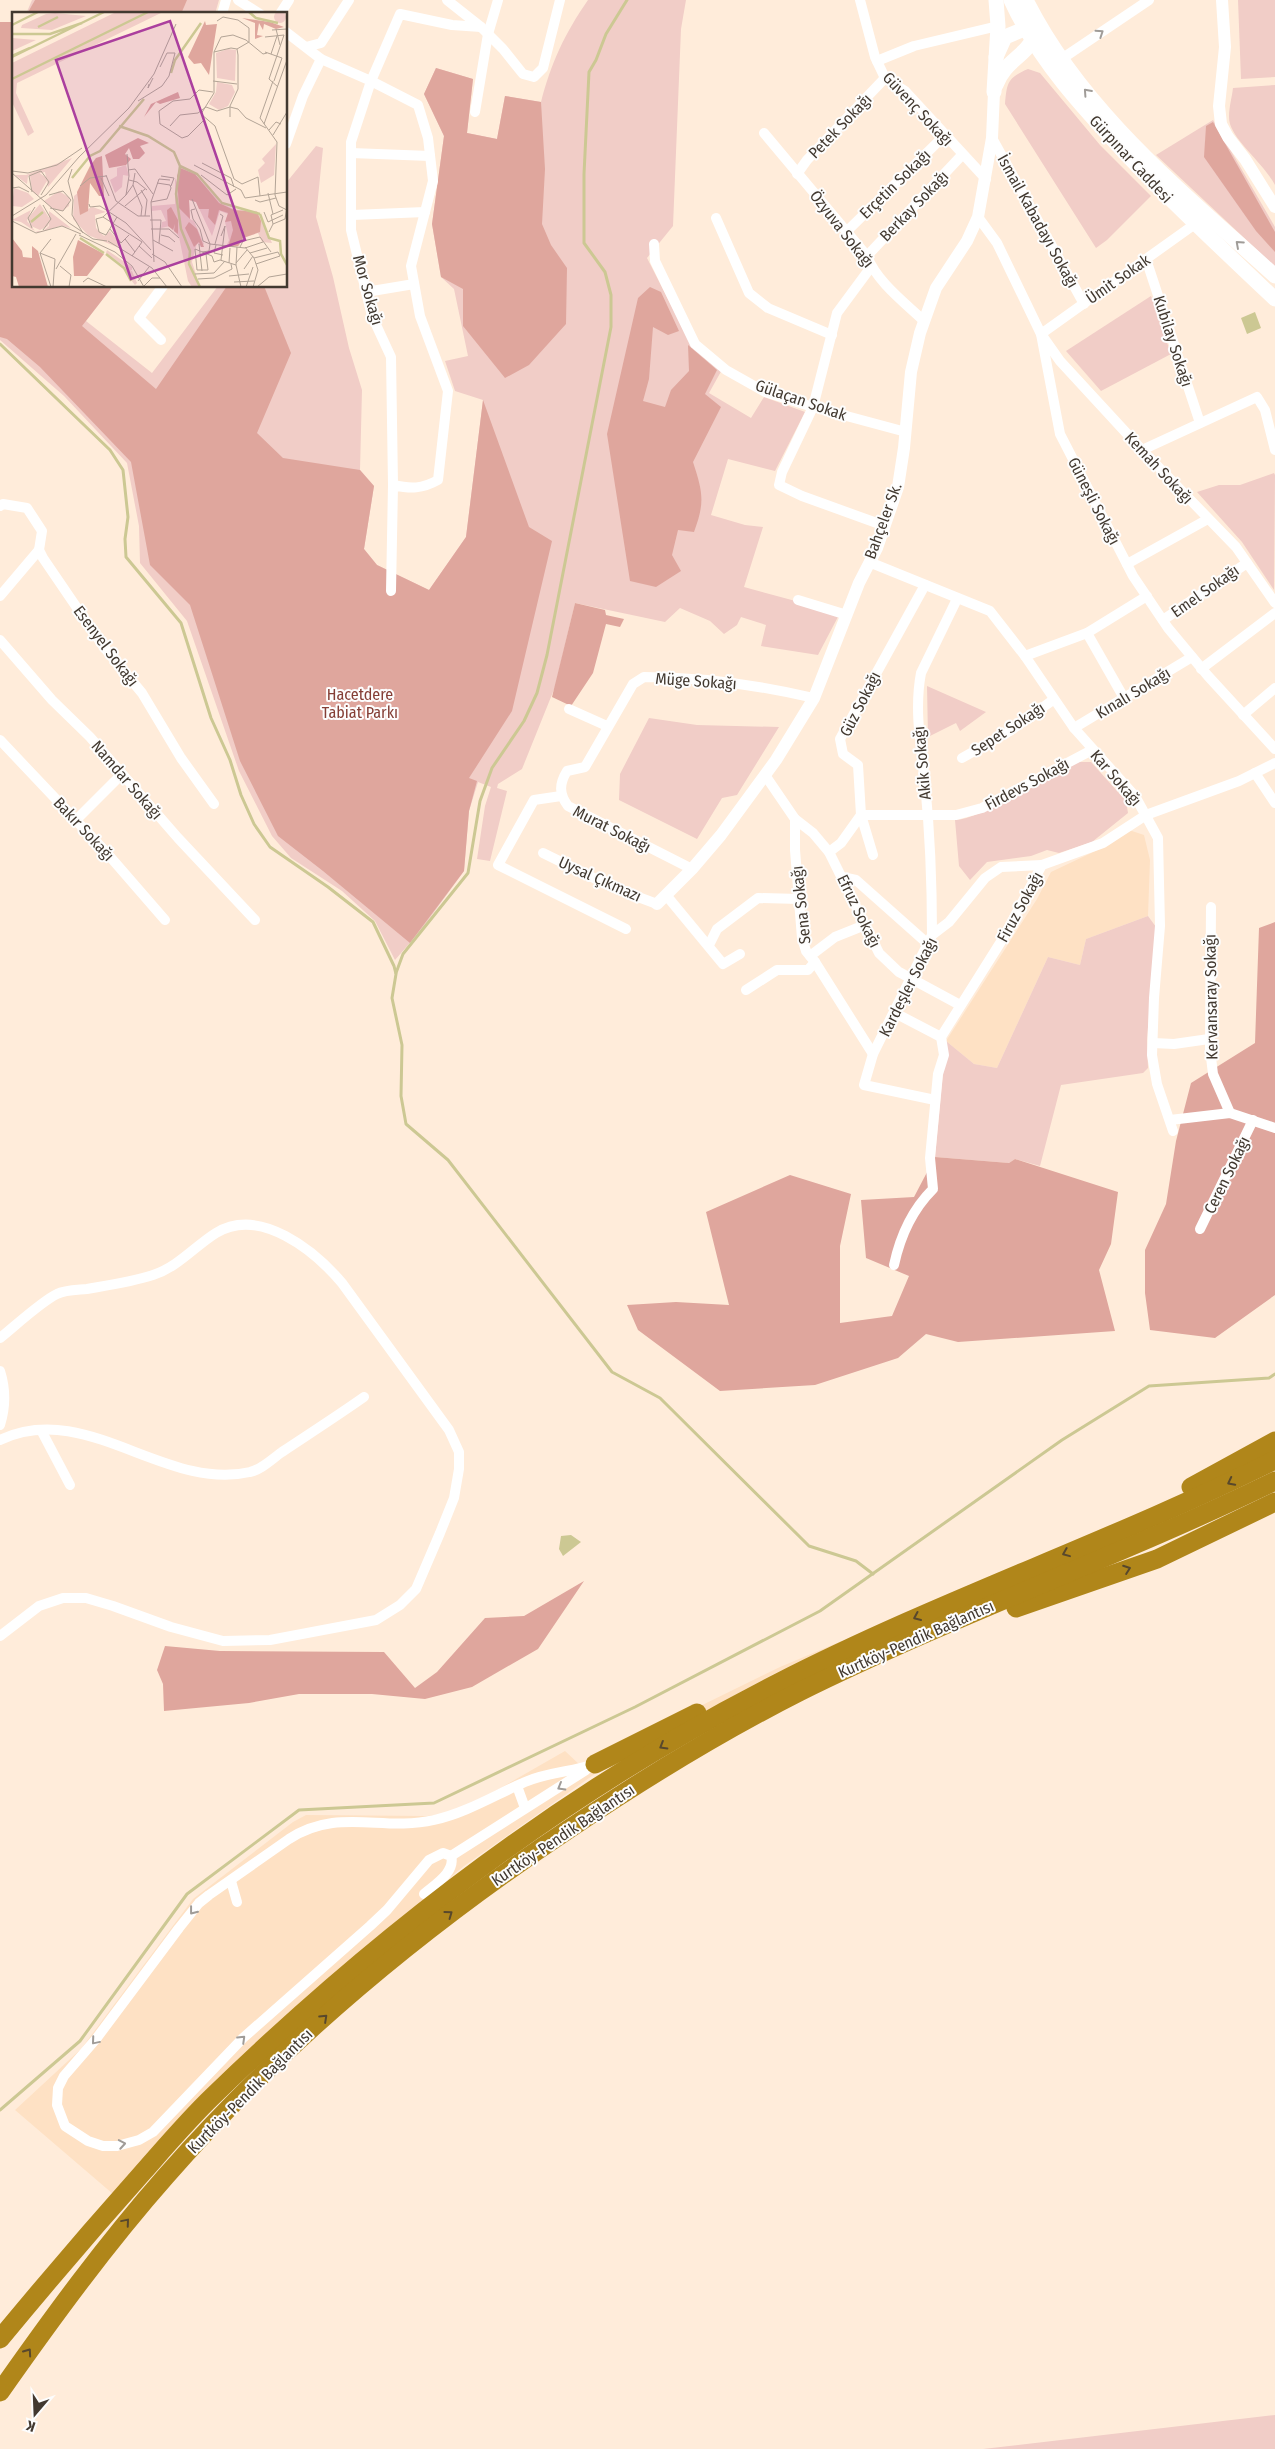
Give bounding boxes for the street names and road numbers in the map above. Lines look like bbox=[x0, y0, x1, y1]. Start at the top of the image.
street label: Güvenç Sokağı bbox=[879, 68, 957, 150]
street label: Petek Sokağı bbox=[804, 90, 876, 162]
street label: Gürpınar Caddesi bbox=[1086, 111, 1176, 207]
street label: Erçetin Sokağı bbox=[856, 145, 934, 223]
street label: İsmail Kabadayı Sokağı bbox=[993, 151, 1083, 291]
street label: Berkay Sokağı bbox=[876, 167, 952, 245]
street label: Özyuva Sokağı bbox=[806, 187, 878, 271]
street label: Ümit Sokak bbox=[1082, 250, 1154, 308]
street label: Mor Sokağı bbox=[349, 253, 387, 327]
street label: Kubilay Sokağı bbox=[1149, 293, 1197, 389]
street label: Gülaçan Sokak bbox=[753, 376, 850, 425]
street label: Kemah Sokağı bbox=[1121, 428, 1197, 508]
street label: Güneşli Sokağı bbox=[1064, 454, 1124, 548]
street label: Bahçeler Sk. bbox=[860, 480, 906, 562]
street label: Emel Sokağı bbox=[1167, 561, 1243, 621]
street label: Esenyel Sokağı bbox=[69, 602, 143, 690]
street label: Kınalı Sokağı bbox=[1092, 663, 1174, 723]
street label: Güz Sokağı bbox=[836, 668, 884, 740]
street label: Müge Sokağı bbox=[655, 669, 737, 693]
street label: Sepet Sokağı bbox=[968, 698, 1048, 760]
street label: Akik Sokağı bbox=[909, 725, 935, 801]
street label: Namdar Sokağı bbox=[88, 737, 166, 823]
street label: Kar Sokağı bbox=[1086, 746, 1146, 810]
street label: Firdevs Sokağı bbox=[982, 754, 1072, 814]
street label: Bakır Sokağı bbox=[50, 793, 118, 865]
street label: Murat Sokağı bbox=[570, 801, 654, 857]
street label: Uysal Çıkmazı bbox=[555, 852, 644, 907]
street label: Sena Sokağı bbox=[787, 865, 815, 945]
street label: Firuz Sokağı bbox=[993, 869, 1047, 945]
street label: Efruz Sokağı bbox=[833, 871, 885, 951]
street label: Kardeşler Sokağı bbox=[875, 934, 941, 1040]
street label: Kervansaray Sokağı bbox=[1200, 934, 1222, 1060]
street label: Ceren Sokağı bbox=[1200, 1133, 1254, 1217]
street label: Kurtköy-Pendik Bağlantısı bbox=[835, 1596, 997, 1682]
street label: Kurtköy-Pendik Bağlantısı bbox=[488, 1780, 638, 1890]
street label: Kurtköy-Pendik Bağlantısı bbox=[184, 2025, 316, 2157]

